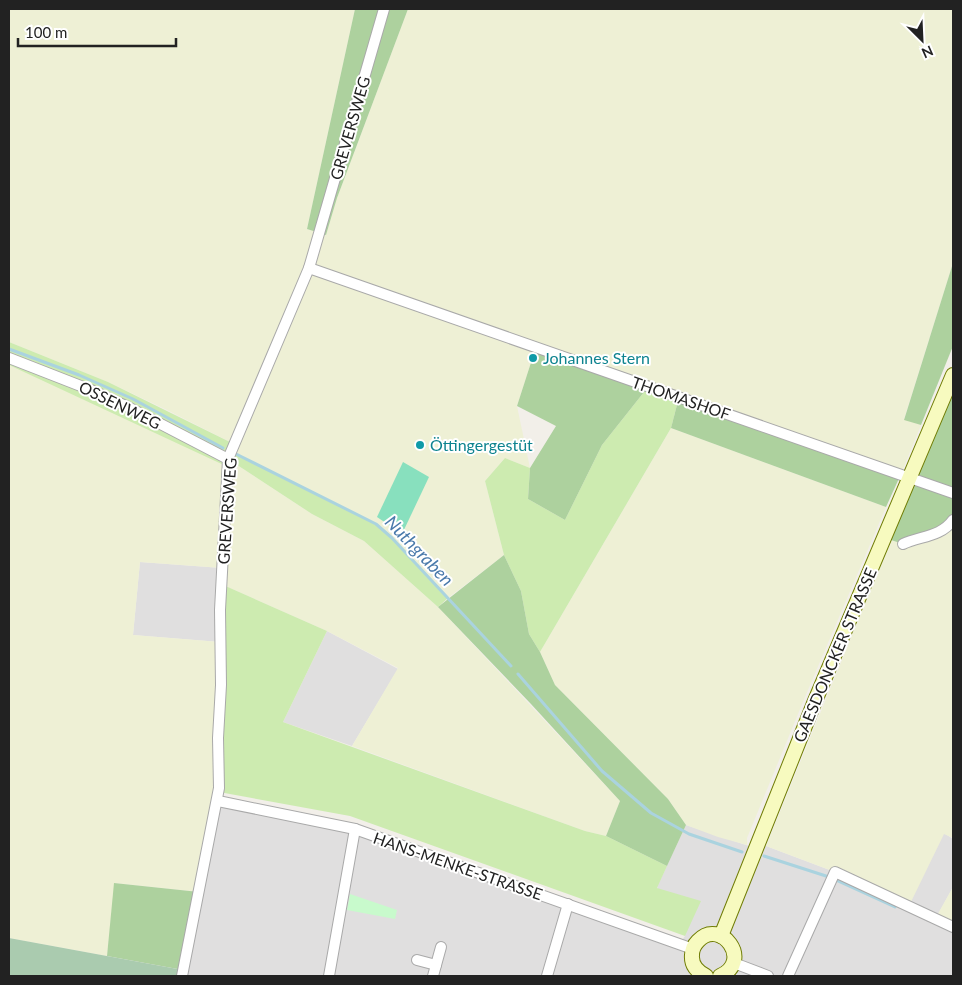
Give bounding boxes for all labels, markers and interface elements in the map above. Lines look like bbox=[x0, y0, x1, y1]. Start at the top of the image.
scale bar bbox=[18, 15, 175, 47]
north arrow bbox=[897, 15, 947, 65]
text: 100 m bbox=[25, 23, 67, 41]
text: N bbox=[919, 42, 936, 62]
street label: GREVERSWEG bbox=[326, 74, 373, 182]
place label: Johannes Stern bbox=[543, 348, 650, 367]
marker: Johannes Stern bbox=[527, 352, 539, 364]
street label: THOMASHOF bbox=[629, 372, 733, 423]
street label: OSSENWEG bbox=[76, 377, 164, 433]
place label: Öttingergestüt bbox=[430, 435, 533, 454]
marker: Öttingergestüt bbox=[414, 439, 426, 451]
street label: GREVERSWEG bbox=[213, 457, 240, 565]
water label: Nuthgraben bbox=[381, 511, 459, 590]
street label: GAESDONCKER STRASSE bbox=[789, 565, 880, 745]
street label: HANS-MENKE-STRASSE bbox=[371, 828, 545, 903]

